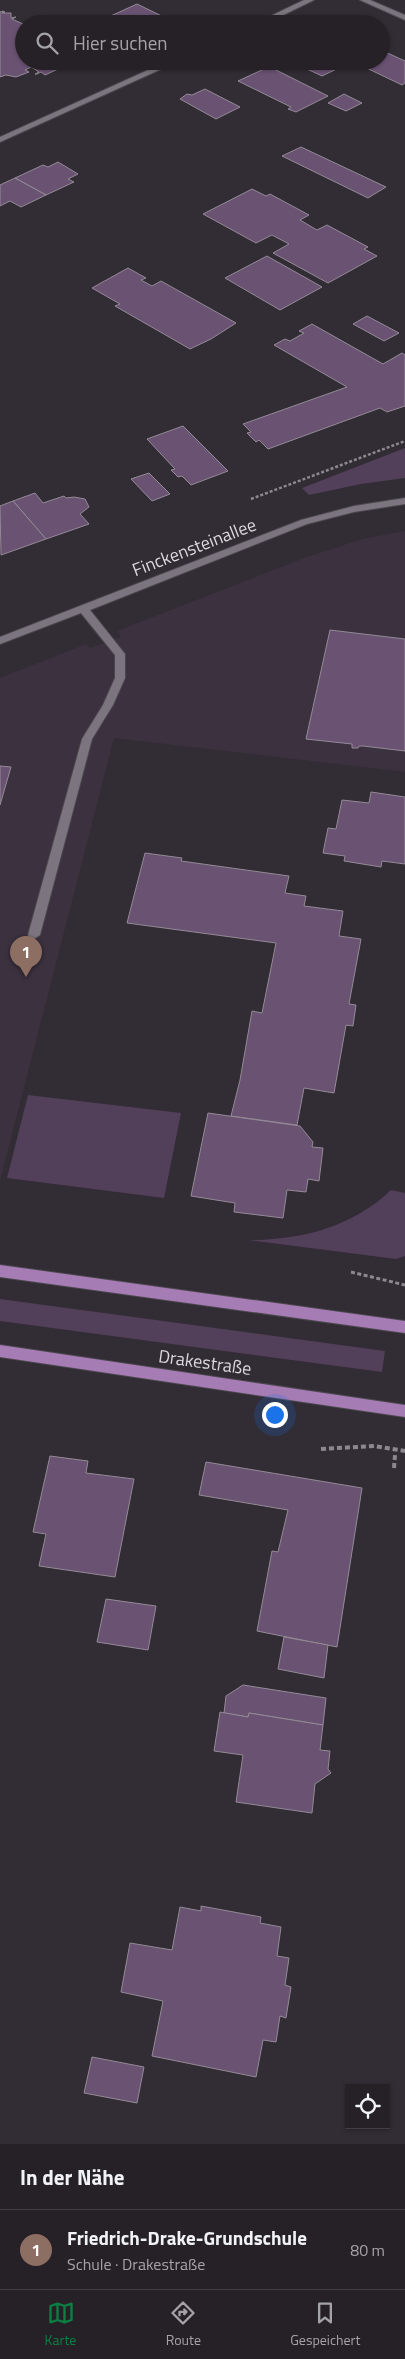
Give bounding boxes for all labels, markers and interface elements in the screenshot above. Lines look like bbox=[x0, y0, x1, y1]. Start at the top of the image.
search box bbox=[15, 15, 390, 70]
text: Hier suchen bbox=[73, 28, 168, 57]
icon: search bbox=[33, 29, 61, 57]
street label: Finckensteinallee bbox=[128, 511, 260, 583]
pin: 1 bbox=[10, 936, 42, 977]
street label: Drakestraße bbox=[157, 1342, 253, 1382]
your location bbox=[262, 1402, 288, 1428]
map controls bbox=[345, 2084, 390, 2129]
button: locate bbox=[345, 2084, 390, 2129]
text: In der Nähe bbox=[20, 2161, 125, 2193]
text: Friedrich-Drake-Grundschule bbox=[67, 2223, 307, 2252]
text: 1 bbox=[32, 2238, 40, 2262]
text: 80 m bbox=[350, 2238, 385, 2262]
text: Schule · Drakestraße bbox=[67, 2252, 205, 2276]
tab: Karte bbox=[45, 2299, 76, 2350]
tab: Route bbox=[166, 2299, 201, 2350]
tab: Gespeichert bbox=[290, 2299, 360, 2350]

